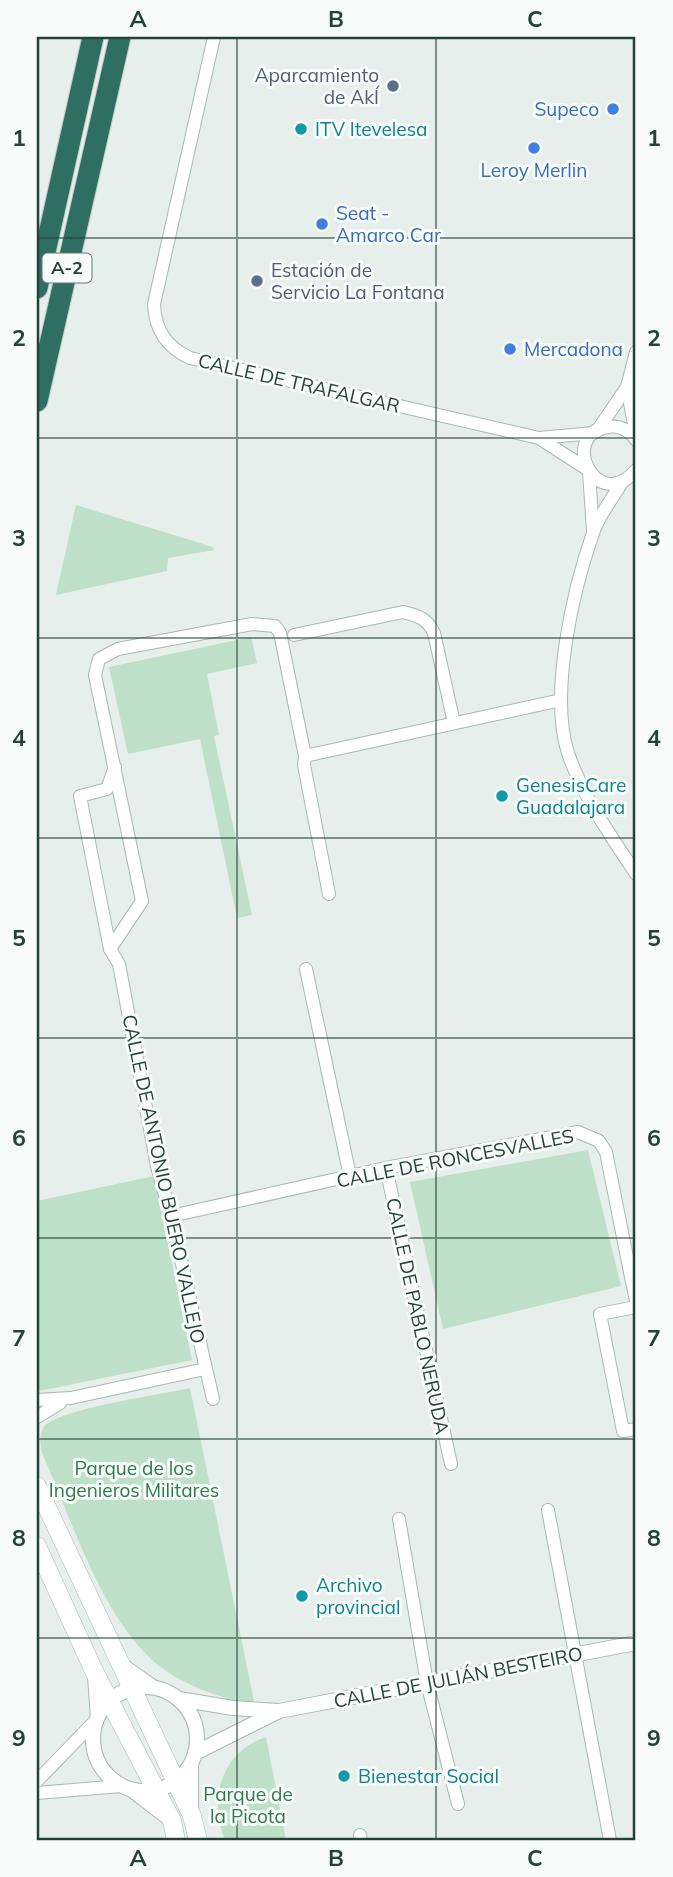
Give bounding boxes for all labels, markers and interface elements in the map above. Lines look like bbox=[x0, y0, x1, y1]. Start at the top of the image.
text: A bbox=[129, 4, 147, 33]
text: B bbox=[328, 4, 344, 33]
text: C bbox=[527, 4, 543, 33]
place label: Aparcamiento de AkÍ bbox=[255, 63, 380, 109]
marker: Aparcamiento de AkÍ bbox=[385, 78, 401, 94]
place label: Supeco bbox=[534, 97, 599, 121]
marker: Supeco bbox=[605, 101, 621, 117]
place label: ITV Itevelesa bbox=[315, 117, 428, 141]
marker: ITV Itevelesa bbox=[293, 121, 309, 137]
text: 1 bbox=[12, 123, 26, 152]
text: 1 bbox=[647, 123, 661, 152]
marker: Leroy Merlin bbox=[526, 140, 542, 156]
place label: Leroy Merlin bbox=[481, 158, 587, 182]
place label: Seat - Amarco Car bbox=[336, 201, 441, 247]
marker: Seat - Amarco Car bbox=[314, 216, 330, 232]
road number: A-2 bbox=[42, 254, 92, 282]
place label: Estación de Servicio La Fontana bbox=[271, 258, 445, 304]
marker: Estación de Servicio La Fontana bbox=[249, 273, 265, 289]
text: 2 bbox=[12, 323, 26, 352]
text: 2 bbox=[647, 323, 661, 352]
place label: Mercadona bbox=[524, 337, 623, 361]
marker: Mercadona bbox=[502, 341, 518, 357]
street label: CALLE DE TRAFALGAR bbox=[196, 348, 402, 418]
text: 3 bbox=[12, 523, 26, 552]
text: 3 bbox=[647, 523, 661, 552]
text: 4 bbox=[12, 723, 26, 752]
text: 4 bbox=[647, 723, 661, 752]
place label: GenesisCare Guadalajara bbox=[516, 773, 626, 819]
marker: GenesisCare Guadalajara bbox=[494, 788, 510, 804]
text: 5 bbox=[12, 923, 26, 952]
text: 5 bbox=[647, 923, 661, 952]
street label: CALLE DE ANTONIO BUERO VALLEJO bbox=[117, 1012, 211, 1346]
text: 6 bbox=[12, 1123, 26, 1152]
street label: CALLE DE RONCESVALLES bbox=[334, 1123, 576, 1193]
text: 6 bbox=[647, 1123, 661, 1152]
street label: CALLE DE PABLO NERUDA bbox=[381, 1195, 455, 1437]
text: 7 bbox=[12, 1323, 26, 1352]
text: 7 bbox=[647, 1323, 661, 1352]
park label: Parque de los Ingenieros Militares bbox=[49, 1456, 219, 1502]
text: 8 bbox=[12, 1523, 26, 1552]
text: 8 bbox=[647, 1523, 661, 1552]
place label: Archivo provincial bbox=[316, 1573, 400, 1619]
marker: Archivo provincial bbox=[294, 1588, 310, 1604]
street label: CALLE DE JULIÁN BESTEIRO bbox=[332, 1641, 584, 1713]
text: 9 bbox=[12, 1723, 26, 1752]
text: 9 bbox=[647, 1723, 661, 1752]
place label: Bienestar Social bbox=[358, 1764, 499, 1788]
marker: Bienestar Social bbox=[336, 1768, 352, 1784]
park label: Parque de la Picota bbox=[203, 1782, 293, 1828]
text: A bbox=[129, 1843, 147, 1872]
text: B bbox=[328, 1843, 344, 1872]
text: C bbox=[527, 1843, 543, 1872]

